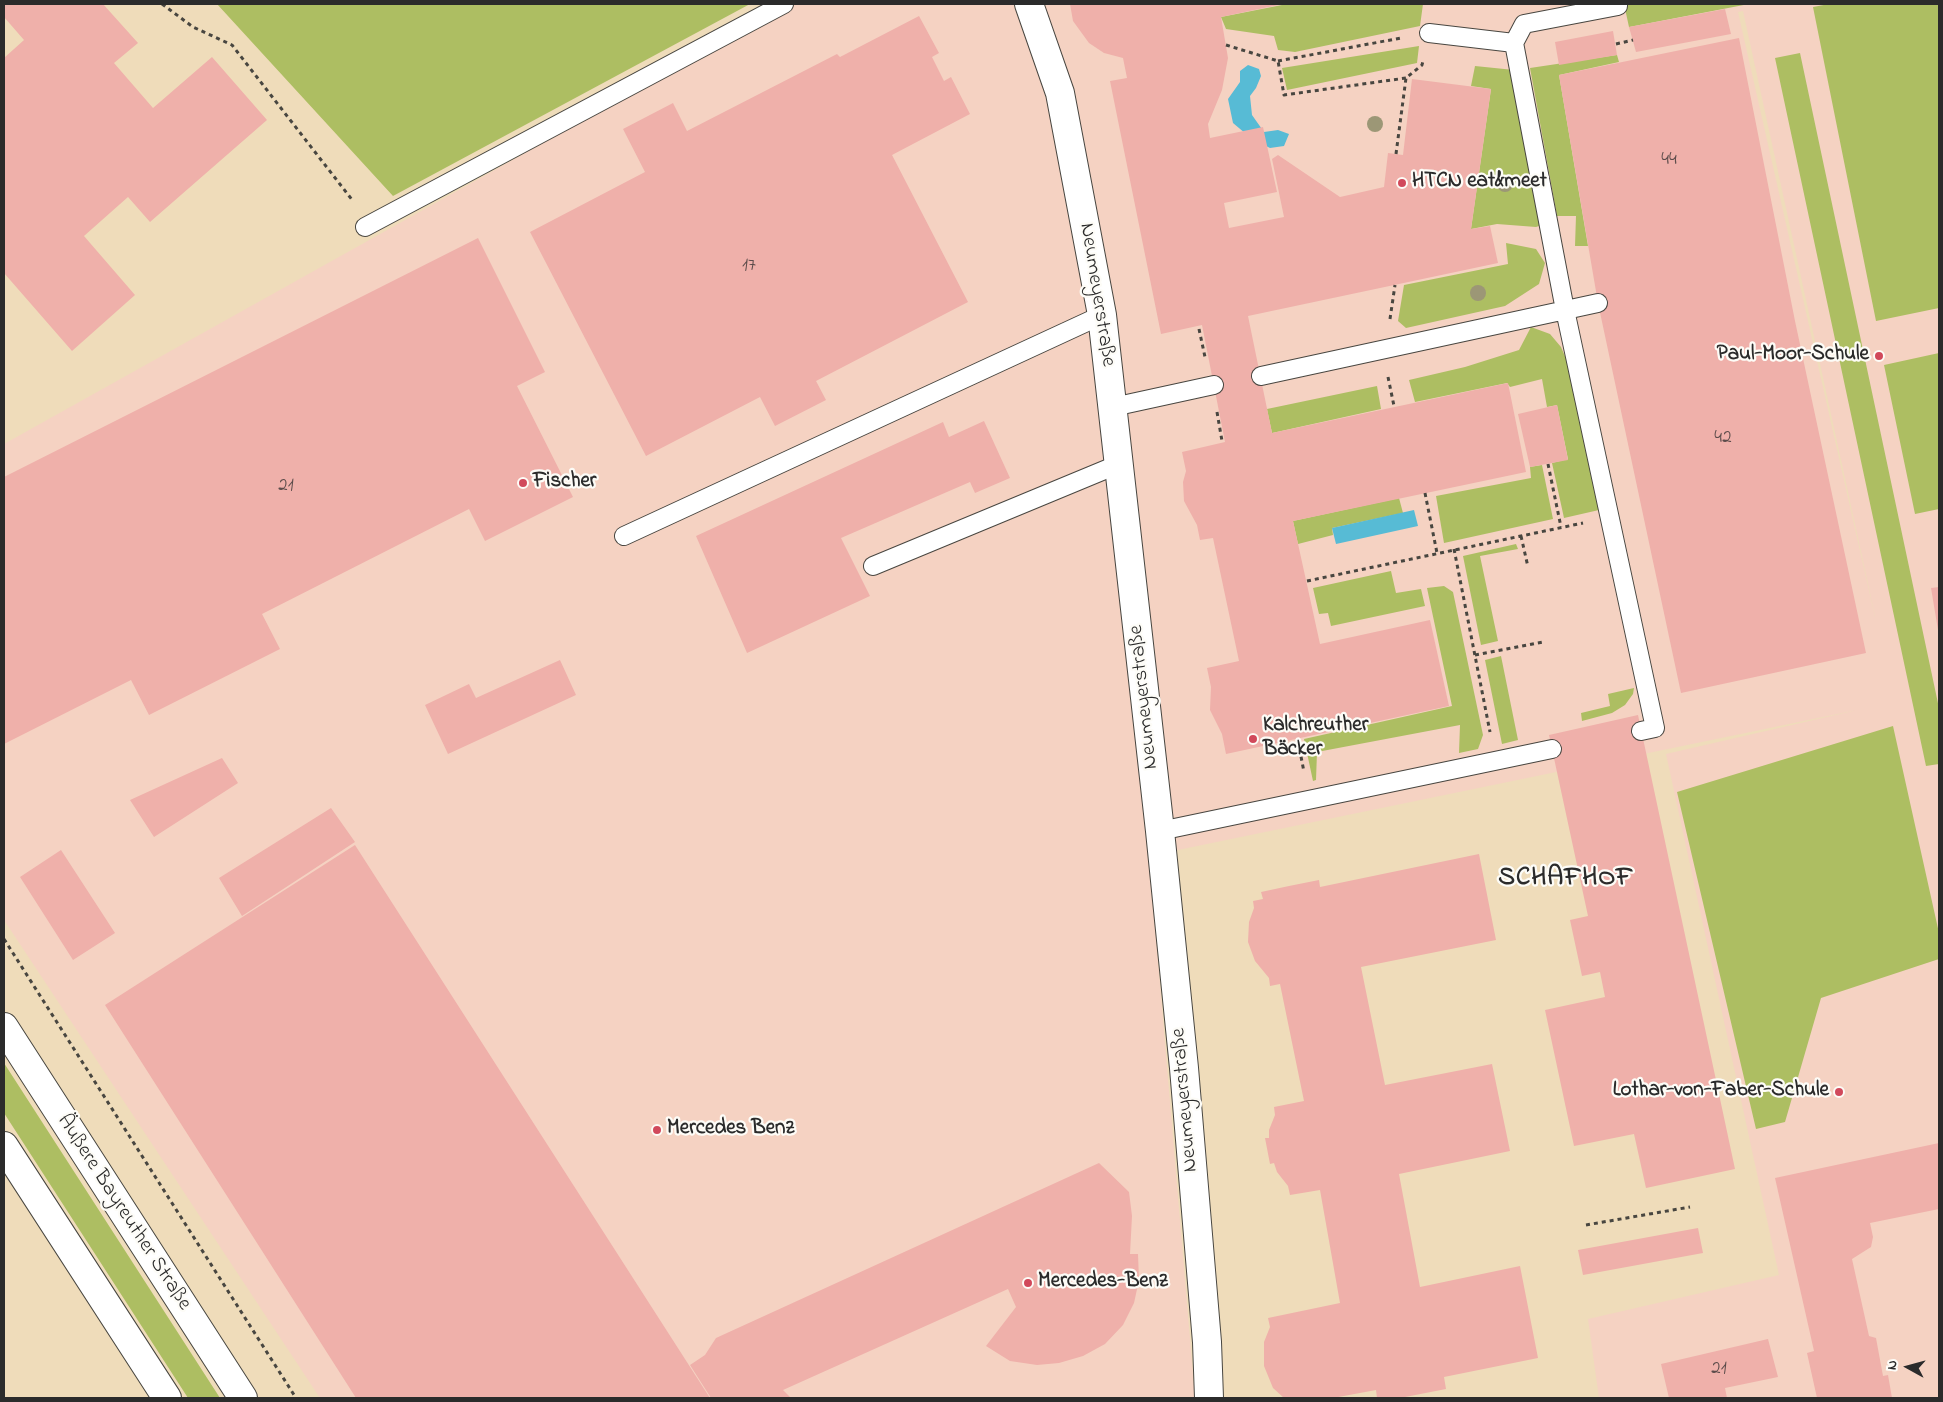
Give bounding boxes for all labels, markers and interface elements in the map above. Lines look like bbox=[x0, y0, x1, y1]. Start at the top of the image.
house number: 44 bbox=[1661, 150, 1677, 172]
place label: HTCN eat&meet bbox=[1412, 170, 1547, 196]
marker: HTCN eat&meet bbox=[1396, 177, 1408, 189]
street label: Neumeyerstraße bbox=[1072, 222, 1120, 368]
house number: 17 bbox=[742, 256, 756, 278]
place label: Paul-Moor-Schule bbox=[1717, 343, 1869, 369]
marker: Paul-Moor-Schule bbox=[1873, 350, 1885, 362]
house number: 42 bbox=[1714, 428, 1732, 450]
place label: Fischer bbox=[533, 470, 596, 496]
house number: 21 bbox=[278, 476, 294, 498]
marker: Fischer bbox=[517, 477, 529, 489]
street label: Neumeyerstraße bbox=[1125, 624, 1165, 770]
place label: Kalchreuther Bäcker bbox=[1263, 714, 1368, 764]
marker: Kalchreuther Bäcker bbox=[1247, 733, 1259, 745]
district label: SCHAFHOF bbox=[1497, 864, 1635, 896]
street label: Neumeyerstraße bbox=[1167, 1027, 1205, 1173]
place label: Lothar-von-Faber-Schule bbox=[1613, 1079, 1829, 1105]
marker: Lothar-von-Faber-Schule bbox=[1833, 1086, 1845, 1098]
street label: Äußere Bayreuther Straße bbox=[50, 1110, 196, 1316]
place label: Mercedes Benz bbox=[667, 1117, 794, 1143]
marker: Mercedes Benz bbox=[651, 1124, 663, 1136]
place label: Mercedes-Benz bbox=[1038, 1270, 1168, 1296]
marker: Mercedes-Benz bbox=[1022, 1277, 1034, 1289]
north arrow bbox=[1883, 1342, 1933, 1392]
house number: 21 bbox=[1711, 1359, 1727, 1381]
text: N bbox=[1882, 1359, 1904, 1371]

